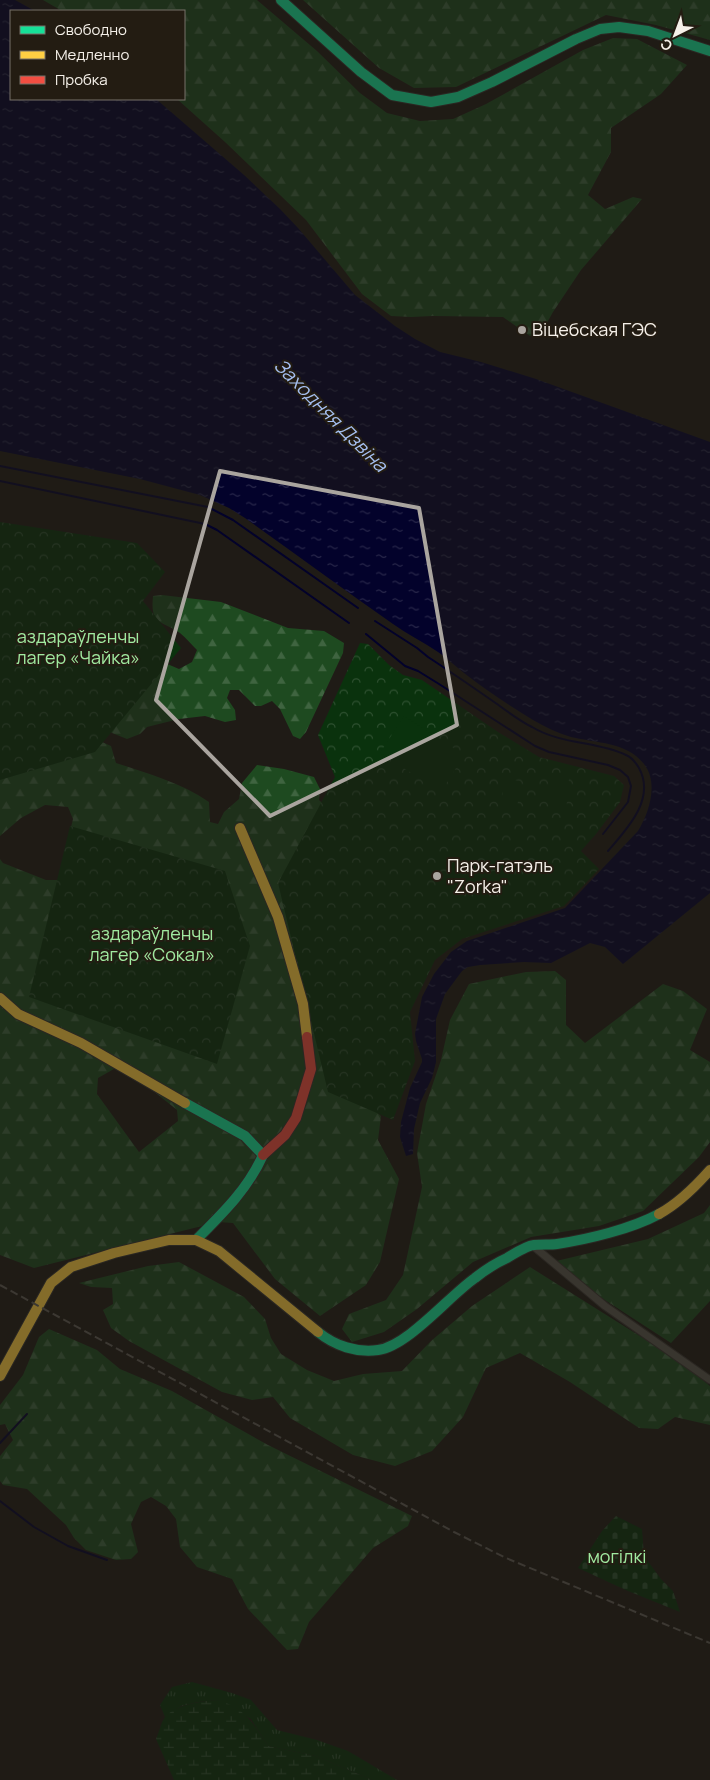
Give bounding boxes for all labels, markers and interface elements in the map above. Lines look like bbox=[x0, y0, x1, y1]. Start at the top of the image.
legend bbox=[10, 10, 185, 100]
north arrow bbox=[650, 10, 700, 60]
text: Свободно bbox=[55, 19, 127, 40]
text: С bbox=[656, 35, 676, 56]
text: Медленно bbox=[55, 44, 129, 65]
text: Пробка bbox=[55, 69, 108, 90]
place label: Віцебская ГЭС bbox=[532, 317, 657, 341]
marker: Віцебская ГЭС bbox=[516, 324, 528, 336]
water label: Заходняя Дзвіна bbox=[269, 353, 394, 478]
park label: аздараўленчы лагер «Чайка» bbox=[16, 624, 140, 669]
place label: Парк-гатэль "Zorka" bbox=[447, 853, 553, 898]
marker: Парк-гатэль "Zorka" bbox=[431, 870, 443, 882]
park label: аздараўленчы лагер «Сокал» bbox=[89, 921, 215, 966]
park label: могілкі bbox=[587, 1544, 647, 1568]

